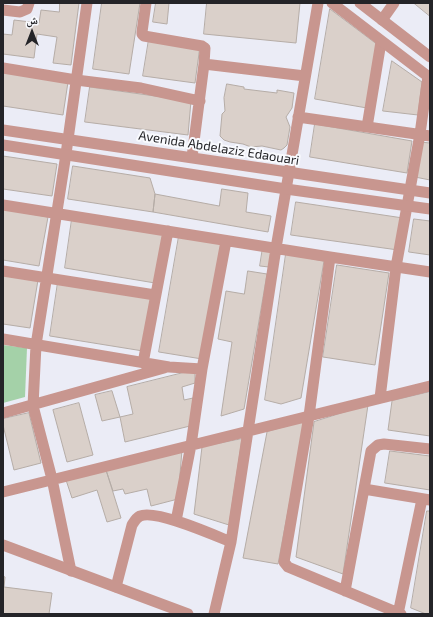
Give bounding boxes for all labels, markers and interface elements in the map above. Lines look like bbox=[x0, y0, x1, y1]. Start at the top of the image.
north arrow bbox=[12, 12, 52, 52]
text: ش bbox=[26, 13, 38, 26]
street label: Avenida Abdelaziz Edaouari bbox=[138, 128, 300, 168]

